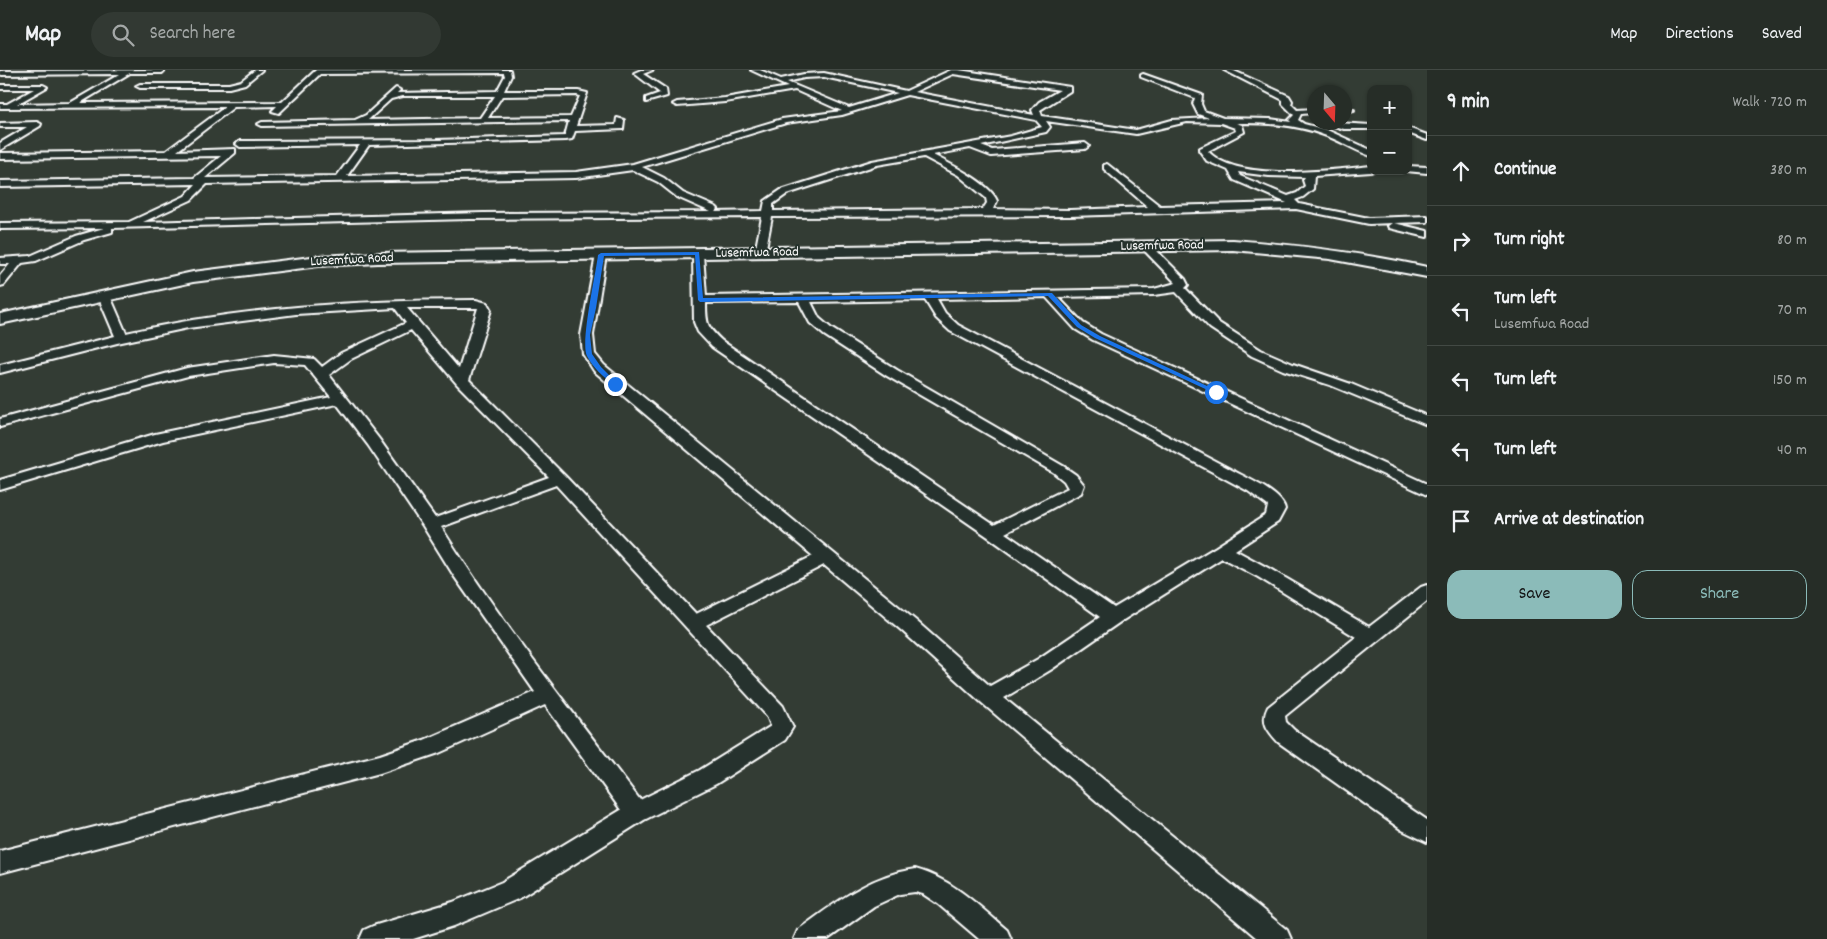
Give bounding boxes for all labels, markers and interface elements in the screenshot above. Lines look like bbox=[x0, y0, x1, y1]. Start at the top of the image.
search box bbox=[91, 12, 441, 57]
text: Map bbox=[25, 18, 61, 52]
icon: search bbox=[109, 21, 137, 49]
text: Search here bbox=[149, 21, 235, 48]
text: Map bbox=[1610, 22, 1637, 47]
text: Directions bbox=[1665, 22, 1734, 47]
text: Saved bbox=[1762, 22, 1802, 47]
north arrow bbox=[1307, 85, 1352, 130]
map controls bbox=[1367, 85, 1412, 175]
button: + bbox=[1367, 85, 1412, 130]
text: 9 min bbox=[1447, 88, 1489, 118]
text: Walk · 720 m bbox=[1732, 91, 1807, 114]
button: − bbox=[1367, 130, 1412, 175]
icon: ahead bbox=[1447, 157, 1475, 185]
text: Continue bbox=[1494, 157, 1556, 184]
text: 380 m bbox=[1770, 159, 1807, 182]
icon: right bbox=[1447, 227, 1475, 255]
text: Turn right bbox=[1494, 227, 1565, 254]
text: 80 m bbox=[1777, 229, 1807, 252]
street label: Lusemfwa Road bbox=[1120, 235, 1204, 257]
street label: Lusemfwa Road bbox=[715, 242, 799, 264]
street label: Lusemfwa Road bbox=[310, 248, 394, 272]
text: Turn left bbox=[1494, 286, 1557, 313]
icon: left bbox=[1447, 297, 1475, 325]
text: 70 m bbox=[1777, 299, 1807, 322]
text: Lusemfwa Road bbox=[1494, 313, 1589, 336]
icon: left bbox=[1447, 367, 1475, 395]
text: Turn left bbox=[1494, 367, 1557, 394]
text: 150 m bbox=[1773, 369, 1807, 392]
route end bbox=[604, 373, 627, 396]
route start bbox=[1205, 381, 1228, 404]
icon: left bbox=[1447, 437, 1475, 465]
text: Turn left bbox=[1494, 437, 1557, 464]
text: 40 m bbox=[1777, 439, 1807, 462]
icon: arrive bbox=[1447, 507, 1475, 535]
text: Arrive at destination bbox=[1494, 507, 1644, 534]
button: Save bbox=[1447, 570, 1622, 619]
button: Share bbox=[1632, 570, 1807, 619]

